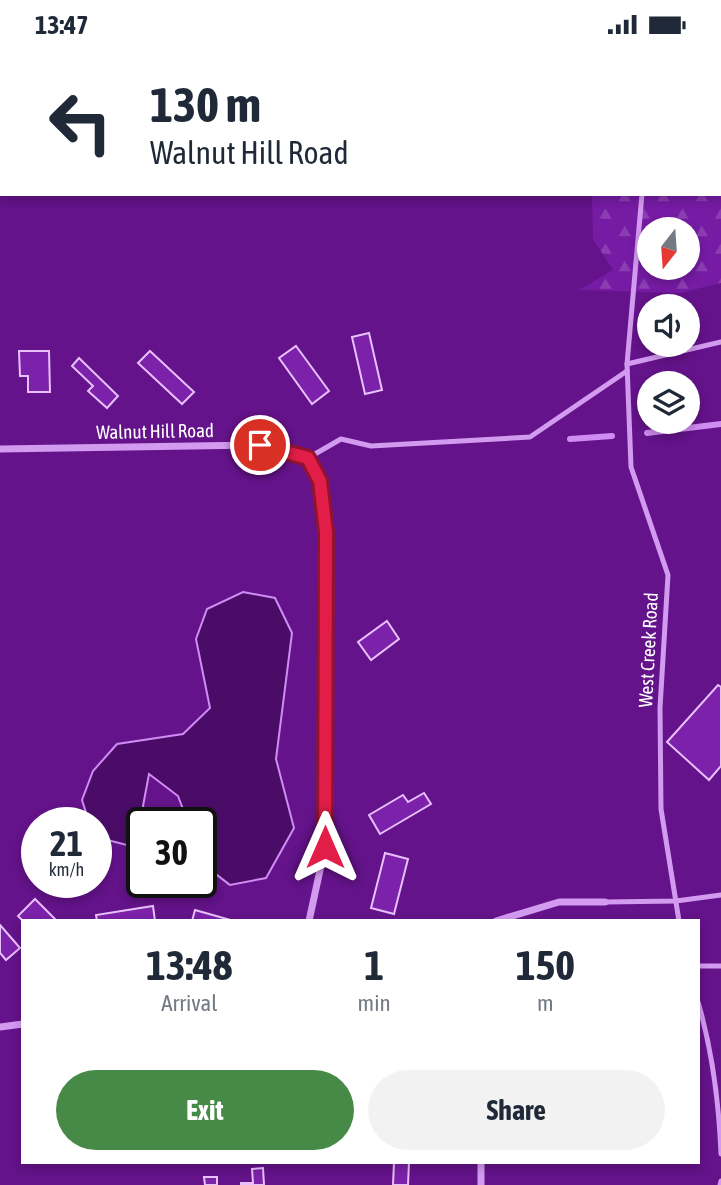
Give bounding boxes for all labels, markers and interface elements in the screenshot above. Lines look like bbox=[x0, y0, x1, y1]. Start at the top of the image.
text: 13:47 bbox=[35, 10, 89, 40]
text: 130 m bbox=[150, 76, 261, 132]
icon: left bbox=[35, 77, 126, 168]
text: Walnut Hill Road bbox=[150, 134, 349, 171]
north arrow bbox=[637, 217, 700, 280]
map controls bbox=[637, 217, 700, 434]
button: sound bbox=[637, 294, 700, 357]
button: layers bbox=[637, 371, 700, 434]
pin bbox=[230, 415, 290, 475]
street label: Walnut Hill Road bbox=[96, 419, 214, 443]
icon: arrive bbox=[241, 426, 279, 464]
street label: West Creek Road bbox=[634, 592, 662, 708]
speed limit sign: 30 bbox=[126, 807, 217, 898]
position arrow bbox=[288, 810, 362, 884]
text: 21 bbox=[50, 823, 83, 863]
text: km/h bbox=[49, 859, 84, 880]
text: 13:48 bbox=[146, 941, 233, 989]
text: 1 bbox=[364, 941, 384, 989]
text: 150 bbox=[516, 941, 575, 989]
text: Arrival bbox=[161, 990, 217, 1016]
text: min bbox=[358, 990, 391, 1016]
text: m bbox=[537, 990, 554, 1016]
button: Exit bbox=[56, 1070, 354, 1150]
button: Share bbox=[368, 1070, 665, 1150]

